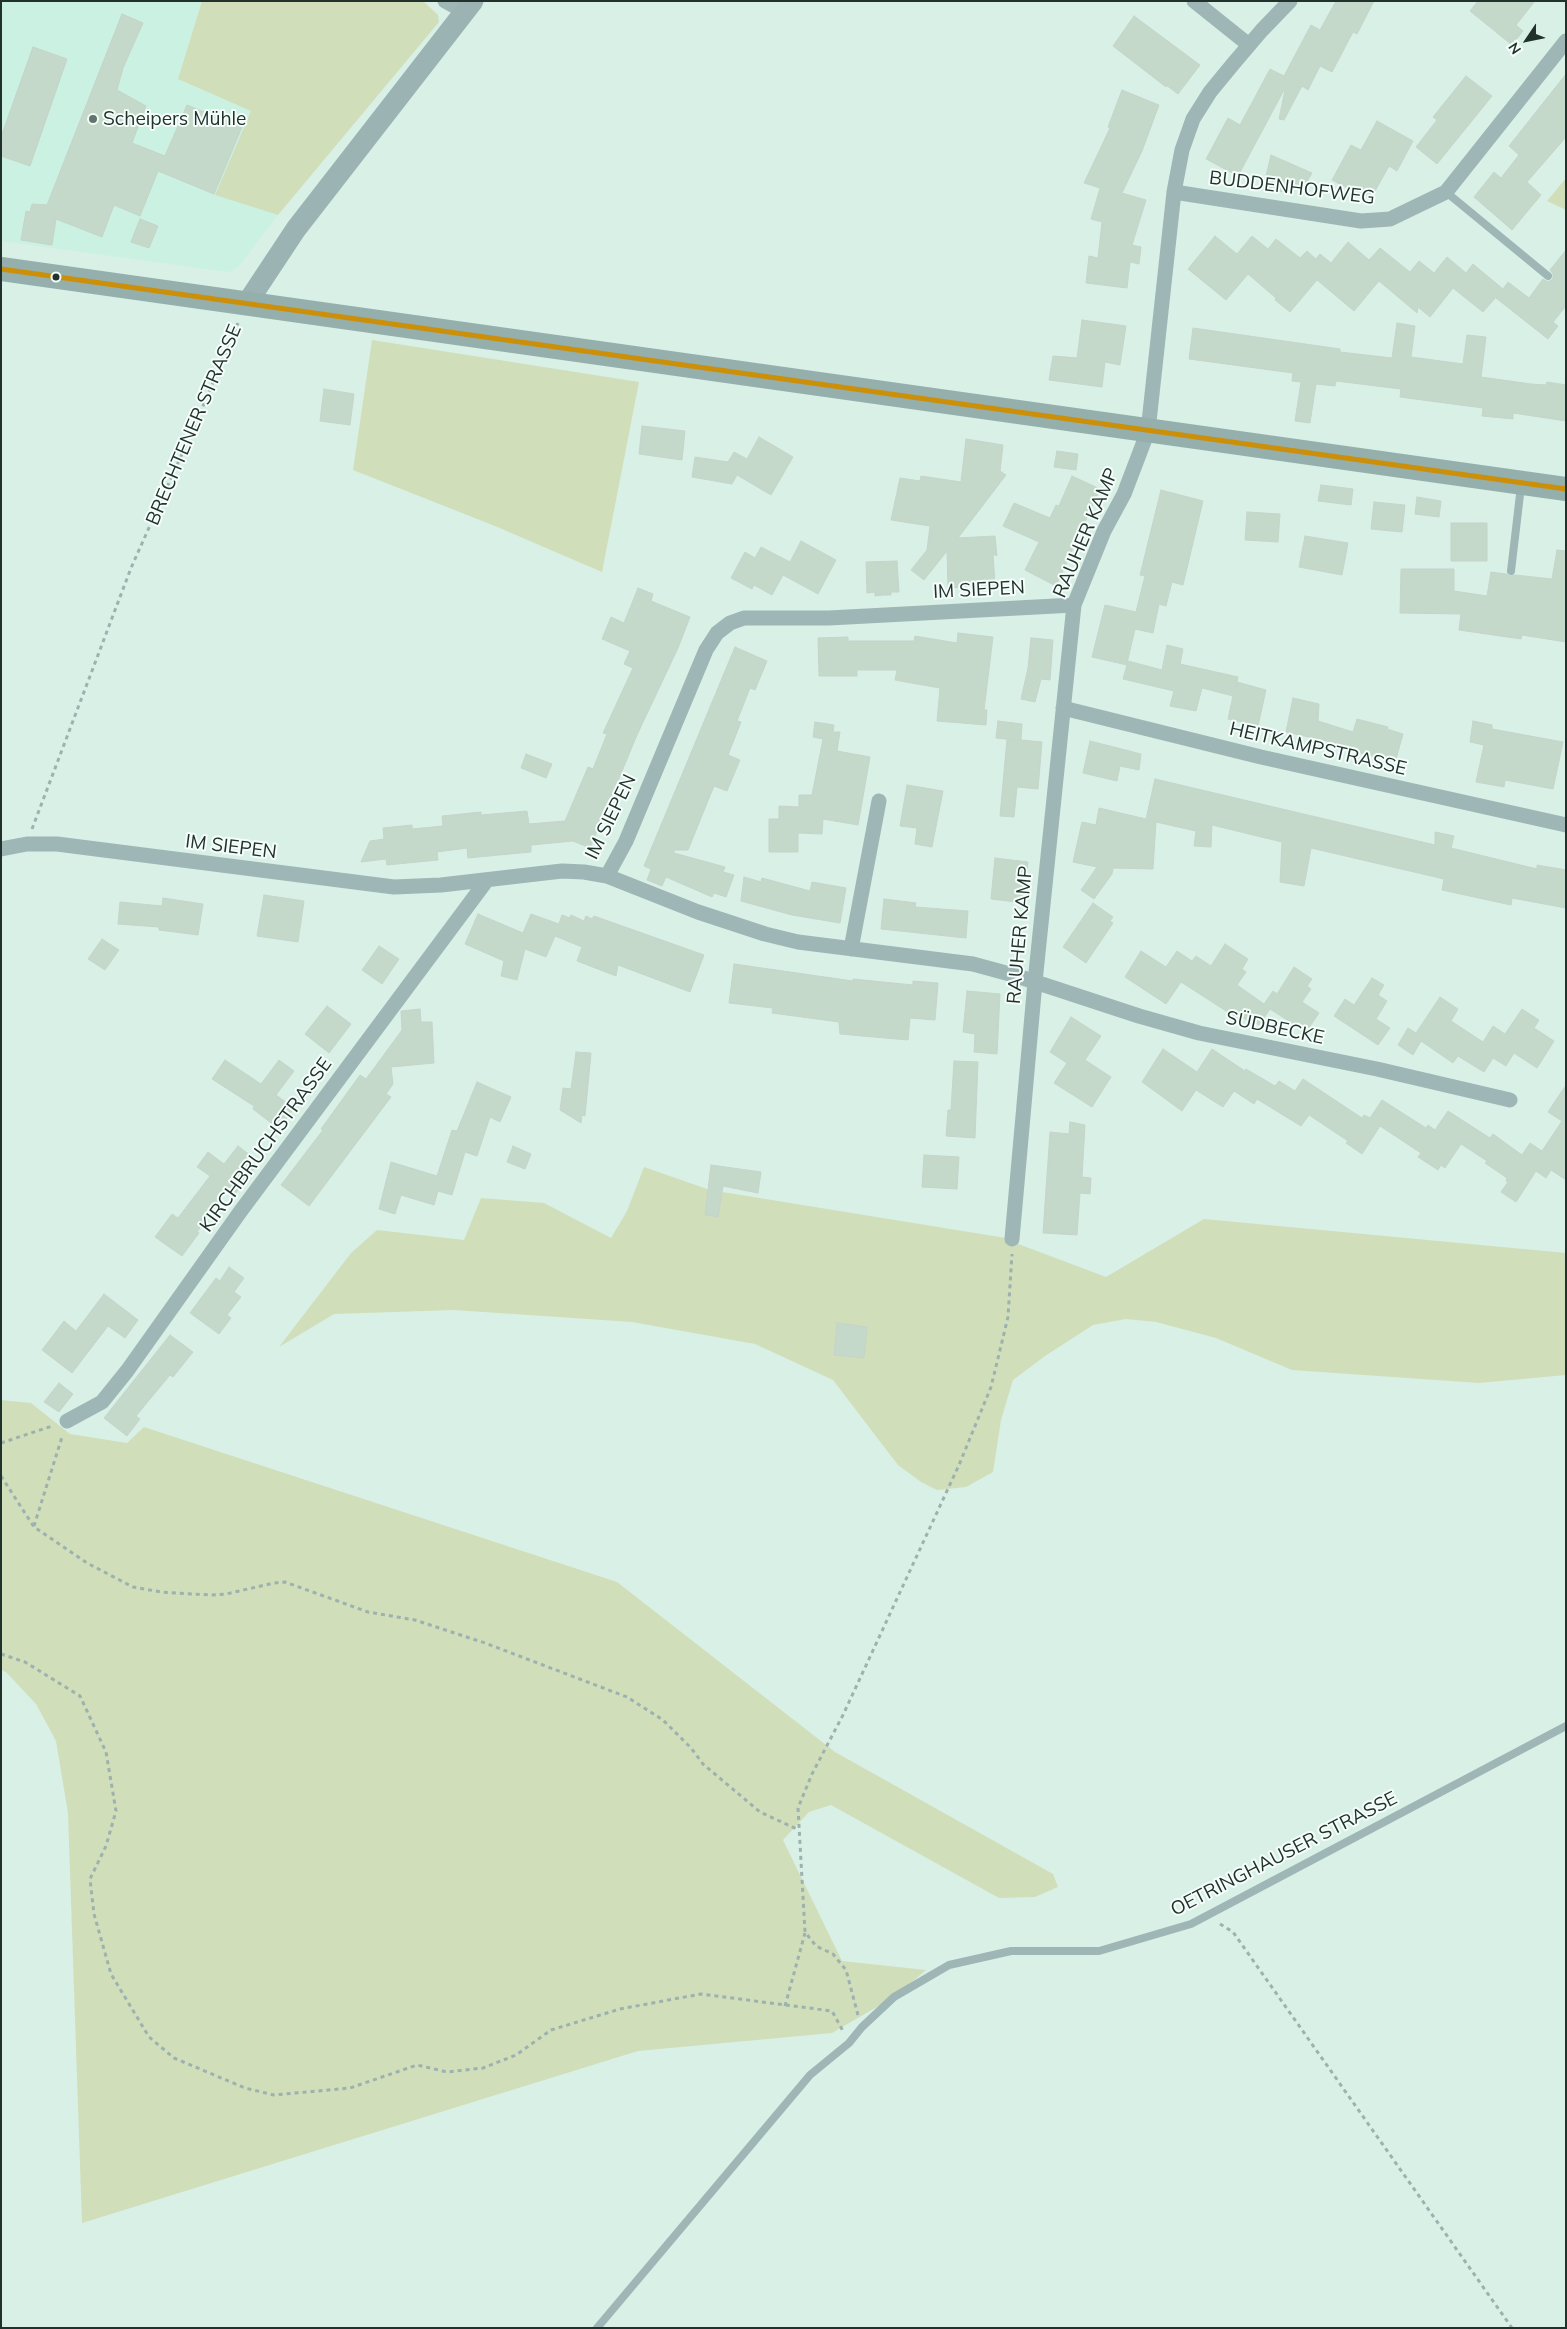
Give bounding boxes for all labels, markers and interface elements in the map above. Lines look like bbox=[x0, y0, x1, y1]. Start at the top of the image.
north arrow bbox=[1502, 15, 1552, 65]
text: N bbox=[1504, 39, 1525, 58]
place label: Scheipers Mühle bbox=[103, 108, 246, 130]
marker: Scheipers Mühle bbox=[87, 113, 99, 125]
street label: BUDDENHOFWEG bbox=[1208, 167, 1376, 209]
unlabelled marker bbox=[51, 272, 61, 282]
street label: BRECHTENER STRASSE bbox=[141, 321, 247, 529]
street label: RAUHER KAMP bbox=[1048, 465, 1124, 601]
street label: IM SIEPEN bbox=[933, 576, 1025, 604]
street label: HEITKAMPSTRASSE bbox=[1227, 718, 1409, 780]
street label: IM SIEPEN bbox=[581, 771, 641, 863]
street label: IM SIEPEN bbox=[184, 830, 278, 864]
street label: RAUHER KAMP bbox=[1003, 865, 1037, 1005]
street label: SÜDBECKE bbox=[1224, 1006, 1326, 1050]
street label: KIRCHBRUCHSTRASSE bbox=[195, 1053, 337, 1237]
street label: OETRINGHAUSER STRASSE bbox=[1167, 1787, 1401, 1921]

